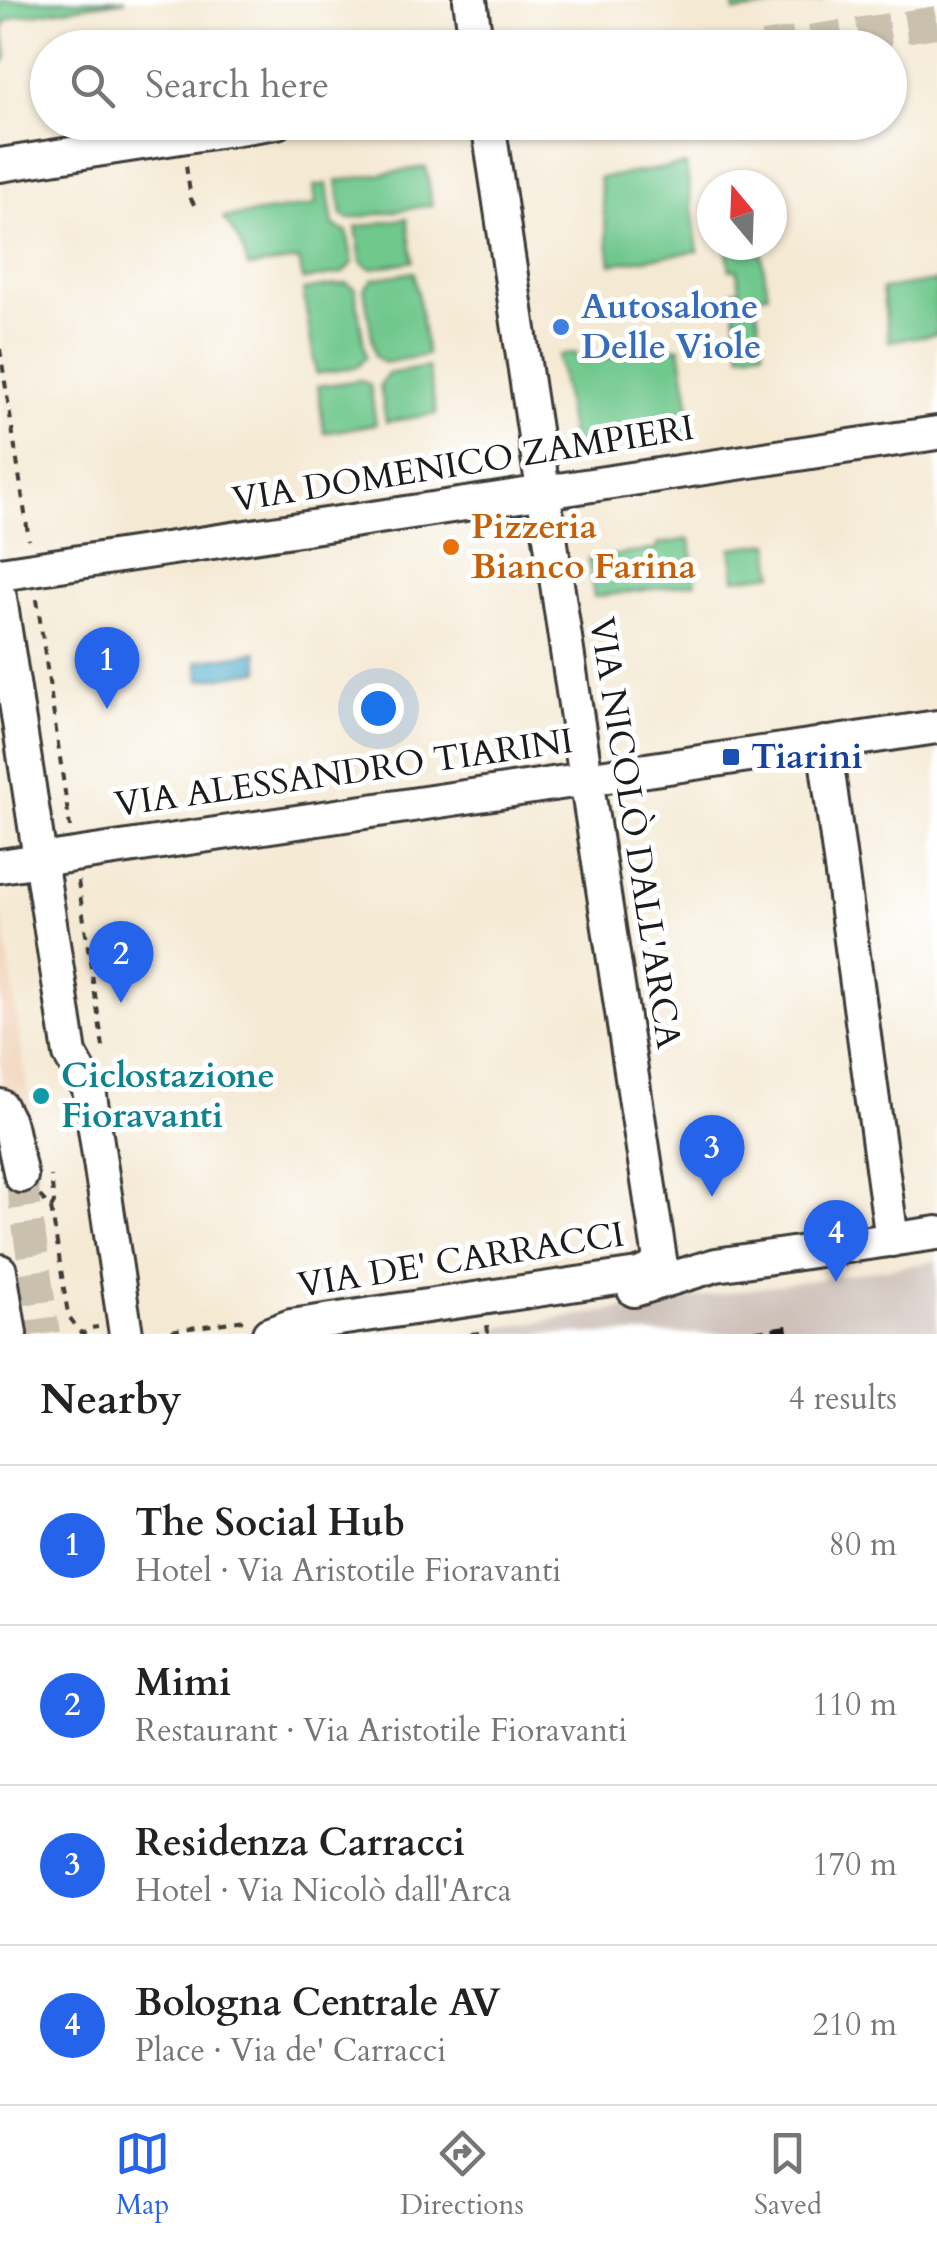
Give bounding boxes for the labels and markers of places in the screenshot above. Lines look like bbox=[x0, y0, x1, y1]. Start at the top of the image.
place label: Autosalone Delle Viole bbox=[581, 283, 761, 371]
marker: Autosalone Delle Viole bbox=[550, 316, 572, 338]
place label: Pizzeria Bianco Farina bbox=[471, 503, 696, 591]
marker: Pizzeria Bianco Farina bbox=[440, 536, 462, 558]
pin: 1 bbox=[74, 626, 140, 709]
place label: Tiarini bbox=[751, 733, 863, 781]
marker: Tiarini bbox=[720, 746, 742, 768]
pin: 2 bbox=[88, 920, 154, 1003]
place label: Ciclostazione Fioravanti bbox=[61, 1052, 275, 1140]
marker: Ciclostazione Fioravanti bbox=[30, 1085, 52, 1107]
pin: 3 bbox=[680, 1114, 744, 1197]
pin: 4 bbox=[804, 1200, 868, 1282]

